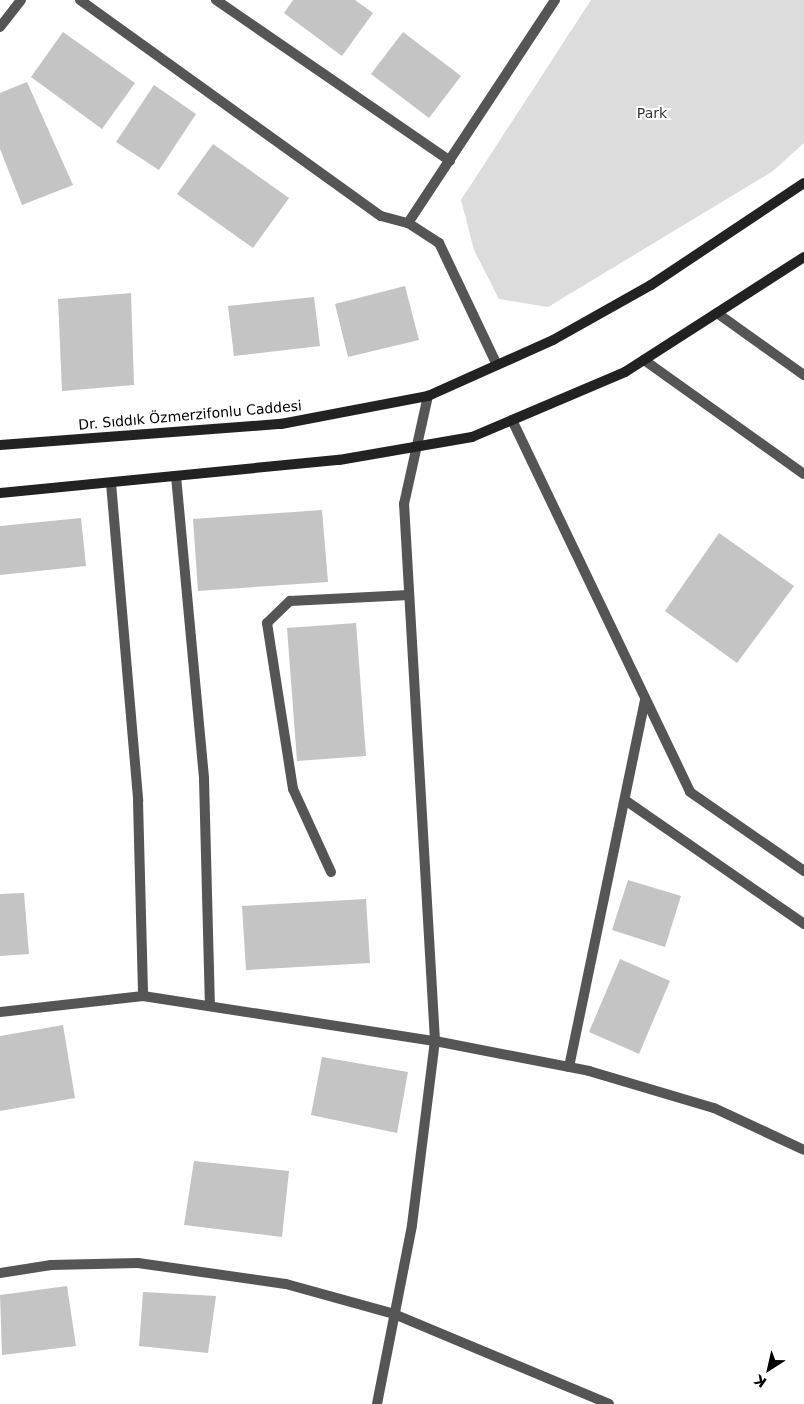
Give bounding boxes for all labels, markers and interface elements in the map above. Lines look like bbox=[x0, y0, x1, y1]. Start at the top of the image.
park label: Park bbox=[637, 105, 667, 121]
street label: Dr. Sıddık Özmerzifonlu Caddesi bbox=[78, 397, 302, 433]
north arrow bbox=[744, 1344, 794, 1394]
text: K bbox=[751, 1372, 769, 1391]

